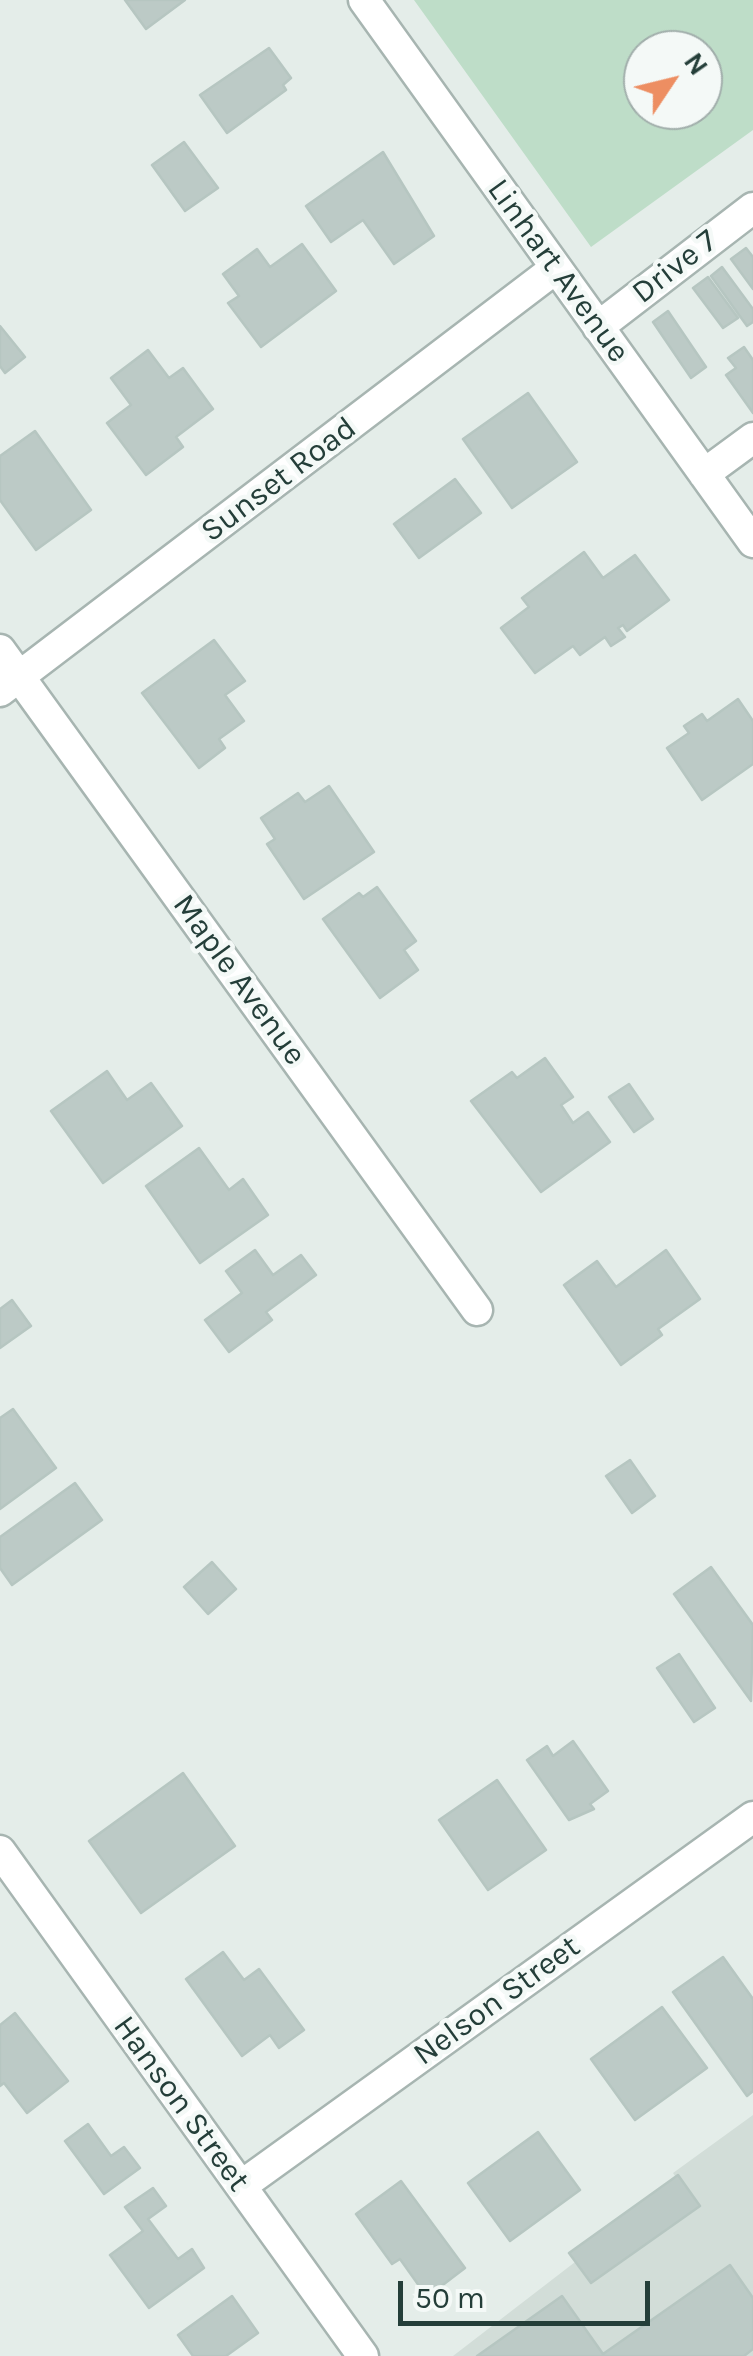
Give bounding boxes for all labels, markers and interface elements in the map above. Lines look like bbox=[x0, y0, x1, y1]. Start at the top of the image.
north arrow bbox=[623, 30, 723, 130]
text: N bbox=[677, 46, 716, 81]
street label: Linhart Avenue bbox=[479, 172, 637, 370]
street label: Drive 7 bbox=[625, 222, 725, 312]
street label: Sunset Road bbox=[194, 409, 364, 551]
street label: Maple Avenue bbox=[164, 887, 314, 1073]
street label: Nelson Street bbox=[406, 1928, 588, 2074]
street label: Hanson Street bbox=[105, 2009, 257, 2199]
scale bar bbox=[403, 2261, 656, 2323]
text: 50 m bbox=[415, 2280, 485, 2316]

